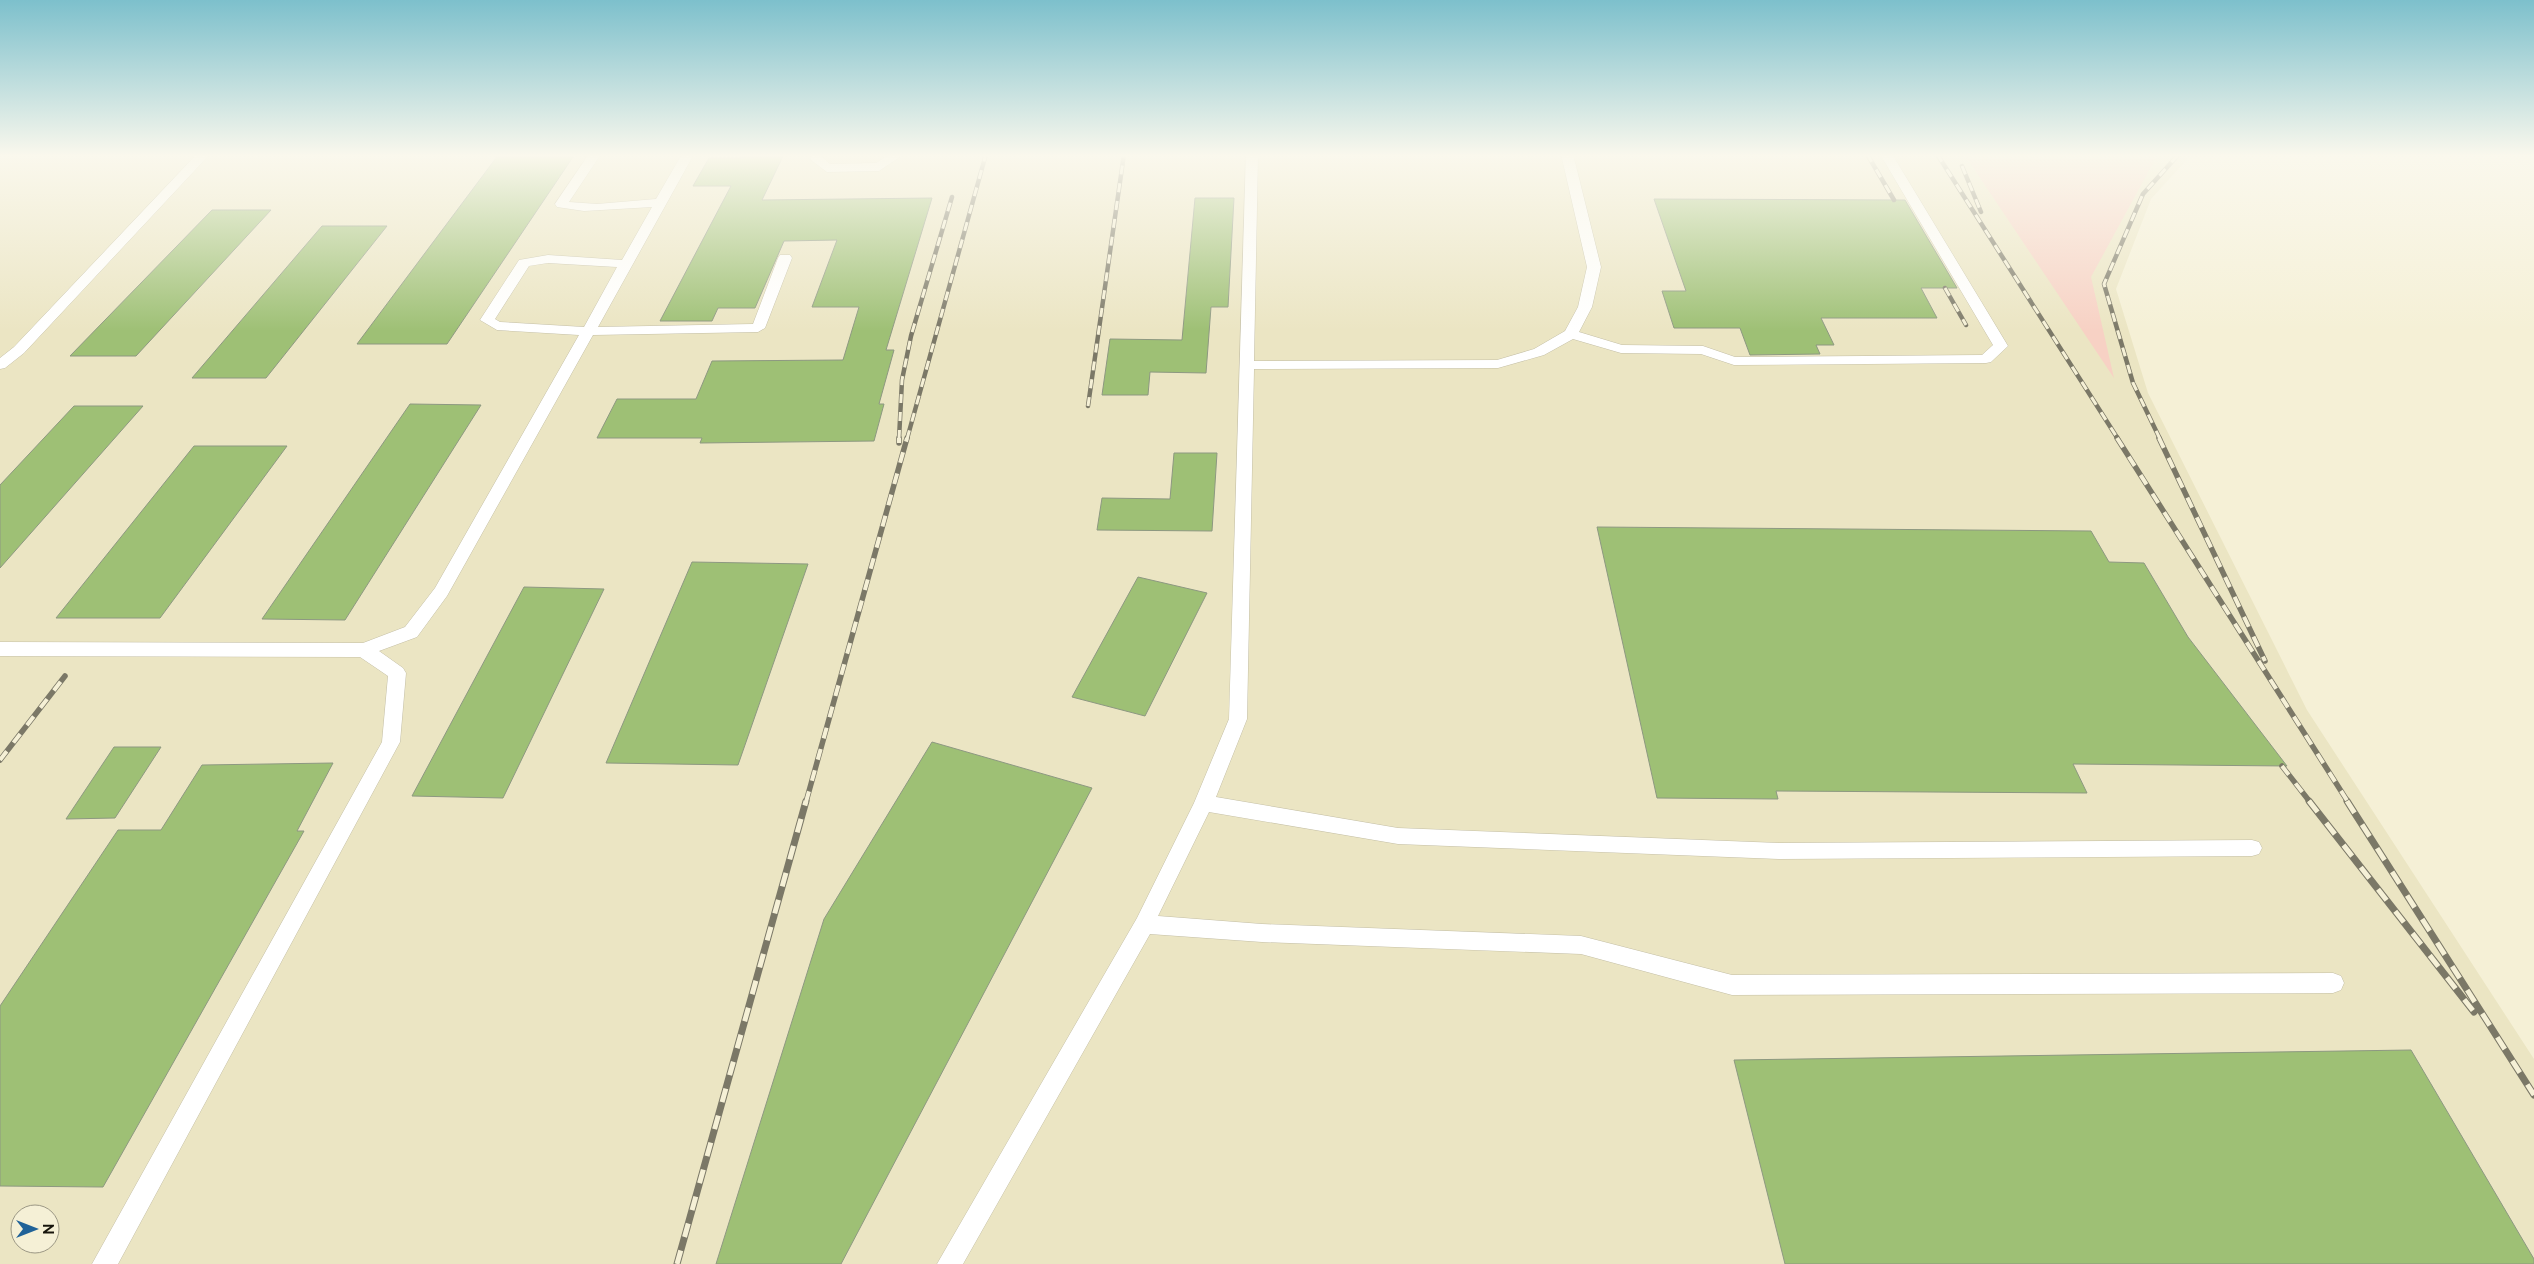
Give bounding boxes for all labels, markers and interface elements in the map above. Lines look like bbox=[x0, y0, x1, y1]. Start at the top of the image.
north arrow bbox=[10, 1204, 60, 1254]
text: N bbox=[40, 1224, 56, 1234]

